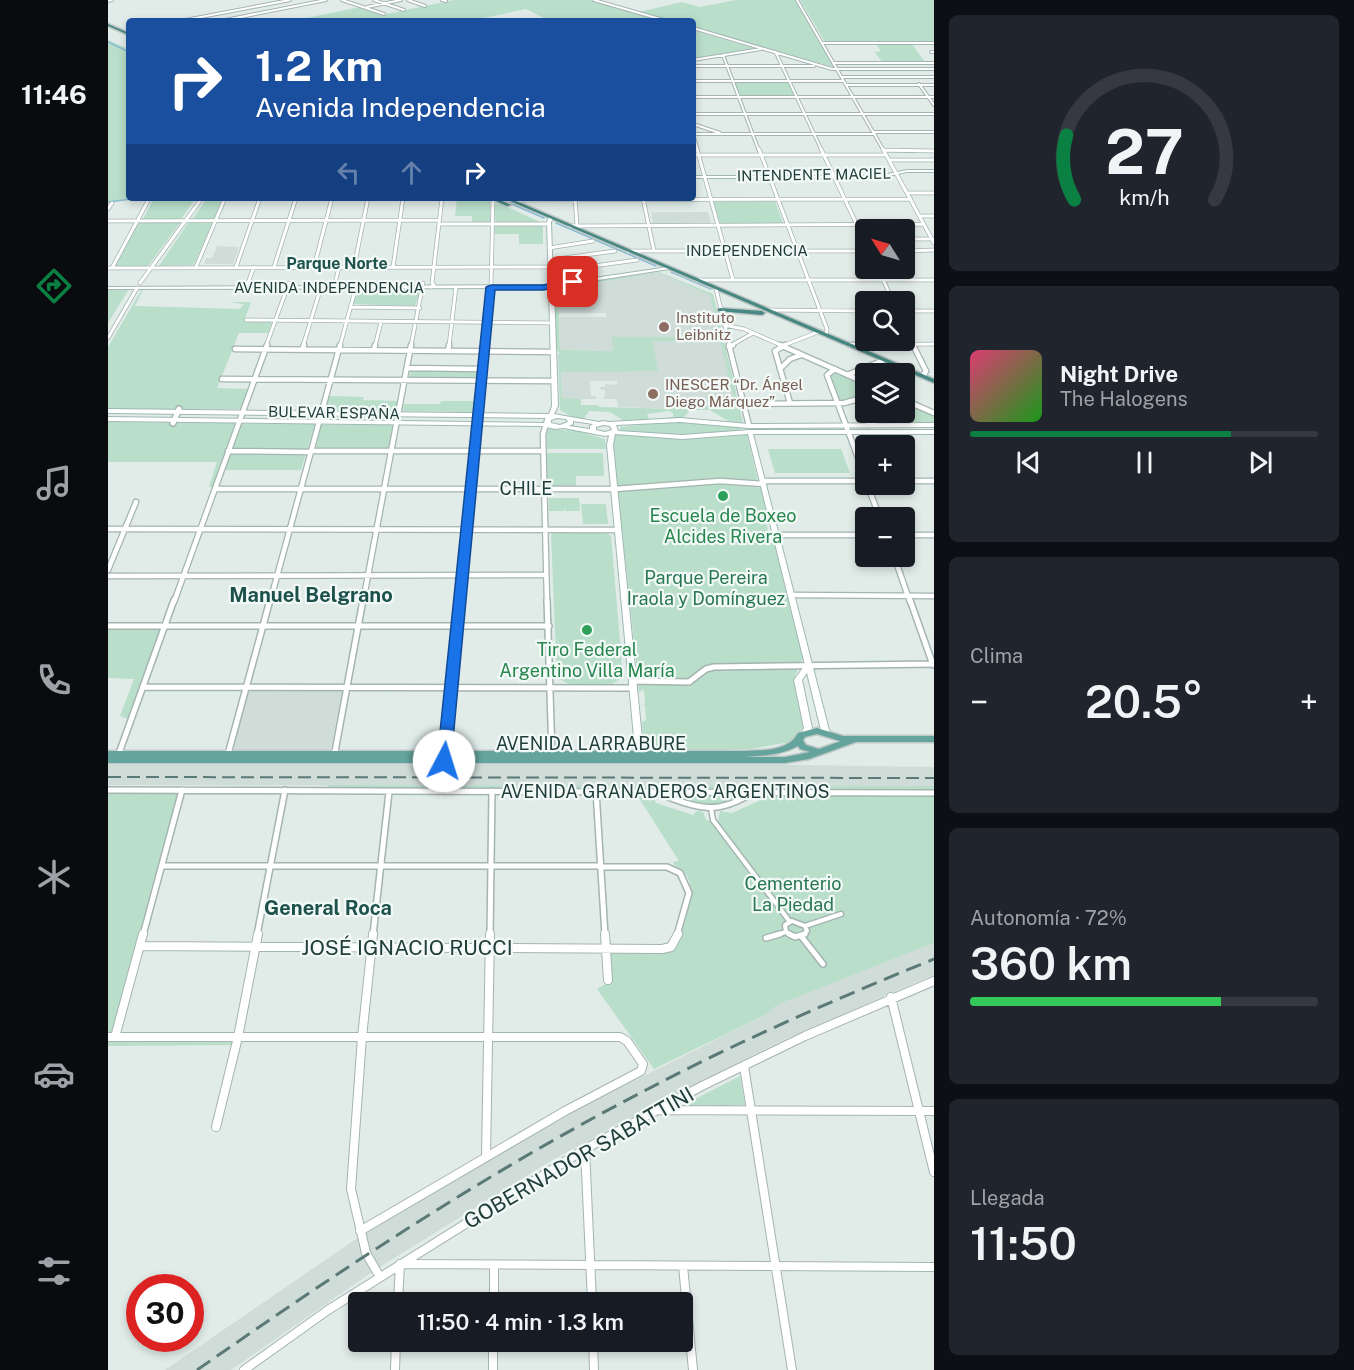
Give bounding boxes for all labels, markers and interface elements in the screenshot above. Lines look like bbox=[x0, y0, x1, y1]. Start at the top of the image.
text: 1.2 km bbox=[255, 41, 383, 90]
icon: right bbox=[156, 42, 234, 120]
text: 11:46 bbox=[21, 78, 87, 110]
text: Avenida Independencia bbox=[255, 91, 546, 123]
text: 27 bbox=[1105, 115, 1183, 188]
icon: left bbox=[332, 156, 365, 189]
icon: ahead bbox=[395, 156, 428, 189]
icon: right bbox=[458, 156, 491, 189]
street label: INTENDENTE MACIEL bbox=[737, 165, 891, 184]
text: km/h bbox=[1119, 185, 1169, 210]
north arrow bbox=[855, 219, 915, 279]
map controls bbox=[855, 219, 915, 567]
street label: INDEPENDENCIA bbox=[686, 242, 808, 259]
district label: Parque Norte bbox=[286, 254, 388, 273]
pin bbox=[547, 256, 598, 307]
icon: directions bbox=[33, 265, 75, 307]
icon: arrive bbox=[556, 265, 589, 298]
street label: AVENIDA INDEPENDENCIA bbox=[234, 279, 424, 296]
button: search bbox=[855, 291, 915, 351]
place label: Instituto Leibnitz bbox=[676, 309, 734, 343]
marker: Instituto Leibnitz bbox=[657, 320, 671, 334]
text: Night Drive bbox=[1060, 361, 1178, 387]
button: layers bbox=[855, 363, 915, 423]
place label: INESCER “Dr. Ángel Diego Márquez” bbox=[665, 376, 803, 410]
marker: INESCER “Dr. Ángel Diego Márquez” bbox=[646, 387, 660, 401]
text: The Halogens bbox=[1060, 387, 1188, 411]
street label: BULEVAR ESPAÑA bbox=[268, 403, 401, 422]
button: + bbox=[855, 435, 915, 495]
icon: previous bbox=[1012, 446, 1045, 479]
icon: pause bbox=[1128, 446, 1161, 479]
icon: next bbox=[1244, 446, 1277, 479]
icon: music bbox=[33, 462, 75, 504]
street label: CHILE bbox=[500, 478, 552, 499]
marker: Escuela de Boxeo Alcides Rivera bbox=[716, 489, 730, 503]
place label: Escuela de Boxeo Alcides Rivera bbox=[649, 505, 797, 547]
button: − bbox=[855, 507, 915, 567]
park label: Parque Pereira Iraola y Domínguez bbox=[627, 567, 785, 609]
district label: Manuel Belgrano bbox=[229, 583, 393, 607]
marker: Tiro Federal Argentino Villa María bbox=[580, 623, 594, 637]
place label: Tiro Federal Argentino Villa María bbox=[499, 639, 675, 681]
text: Clima bbox=[970, 644, 1023, 668]
icon: phone bbox=[33, 659, 75, 701]
text: 20.5° bbox=[1085, 675, 1203, 728]
text: − bbox=[970, 683, 988, 721]
text: + bbox=[1300, 683, 1318, 721]
position arrow bbox=[412, 729, 476, 793]
street label: AVENIDA LARRABURE bbox=[496, 733, 686, 754]
street label: AVENIDA GRANADEROS ARGENTINOS bbox=[500, 781, 830, 802]
icon: climate bbox=[33, 856, 75, 898]
park label: Cementerio La Piedad bbox=[745, 873, 841, 915]
district label: General Roca bbox=[264, 896, 392, 920]
text: Autonomía · 72% bbox=[970, 906, 1127, 930]
street label: JOSÉ IGNACIO RUCCI bbox=[301, 935, 513, 960]
text: 360 km bbox=[970, 937, 1132, 990]
icon: car bbox=[33, 1053, 75, 1095]
street label: GOBERNADOR SABATTINI bbox=[459, 1081, 698, 1234]
text: Llegada bbox=[970, 1186, 1045, 1210]
text: 11:50 bbox=[970, 1217, 1077, 1270]
icon: filters bbox=[33, 1250, 75, 1292]
speed limit sign: 30 bbox=[126, 1274, 204, 1352]
text: 11:50 · 4 min · 1.3 km bbox=[417, 1309, 624, 1335]

